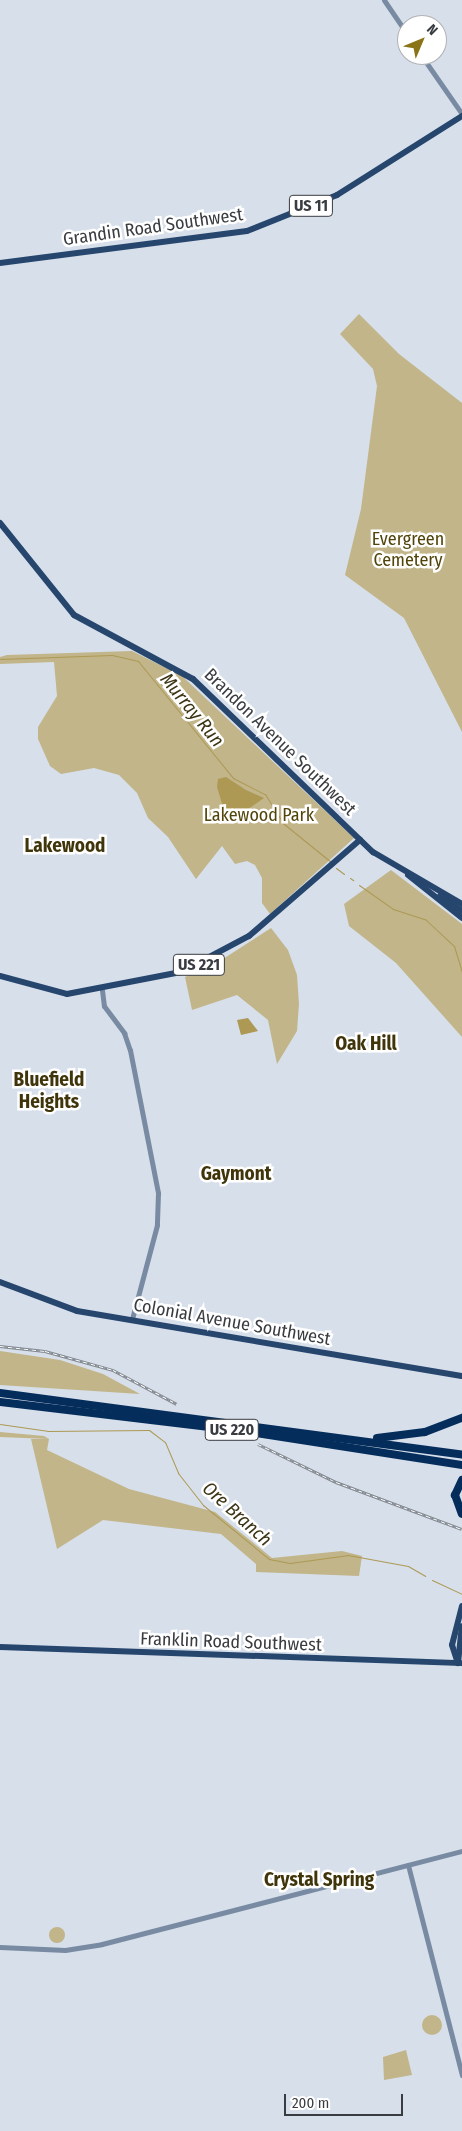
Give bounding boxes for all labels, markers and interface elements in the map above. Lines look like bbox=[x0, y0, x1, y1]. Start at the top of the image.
north arrow bbox=[397, 15, 447, 65]
text: N bbox=[423, 21, 441, 39]
road number: US 11 bbox=[288, 192, 334, 220]
street label: Grandin Road Southwest bbox=[62, 204, 244, 250]
park label: Evergreen Cemetery bbox=[372, 529, 444, 572]
street label: Brandon Avenue Southwest bbox=[200, 664, 360, 820]
water label: Murray Run bbox=[155, 668, 229, 752]
park label: Lakewood Park bbox=[204, 804, 314, 826]
district label: Lakewood bbox=[25, 835, 105, 857]
road number: US 221 bbox=[173, 952, 225, 978]
district label: Oak Hill bbox=[335, 1033, 397, 1055]
district label: Bluefield Heights bbox=[14, 1069, 84, 1113]
district label: Gaymont bbox=[201, 1163, 271, 1185]
street label: Colonial Avenue Southwest bbox=[132, 1294, 332, 1350]
road number: US 220 bbox=[204, 1416, 260, 1444]
water label: Ore Branch bbox=[198, 1477, 276, 1551]
street label: Franklin Road Southwest bbox=[140, 1628, 322, 1656]
district label: Crystal Spring bbox=[264, 1869, 374, 1891]
scale bar bbox=[287, 2084, 406, 2116]
text: 200 m bbox=[292, 2094, 329, 2112]

